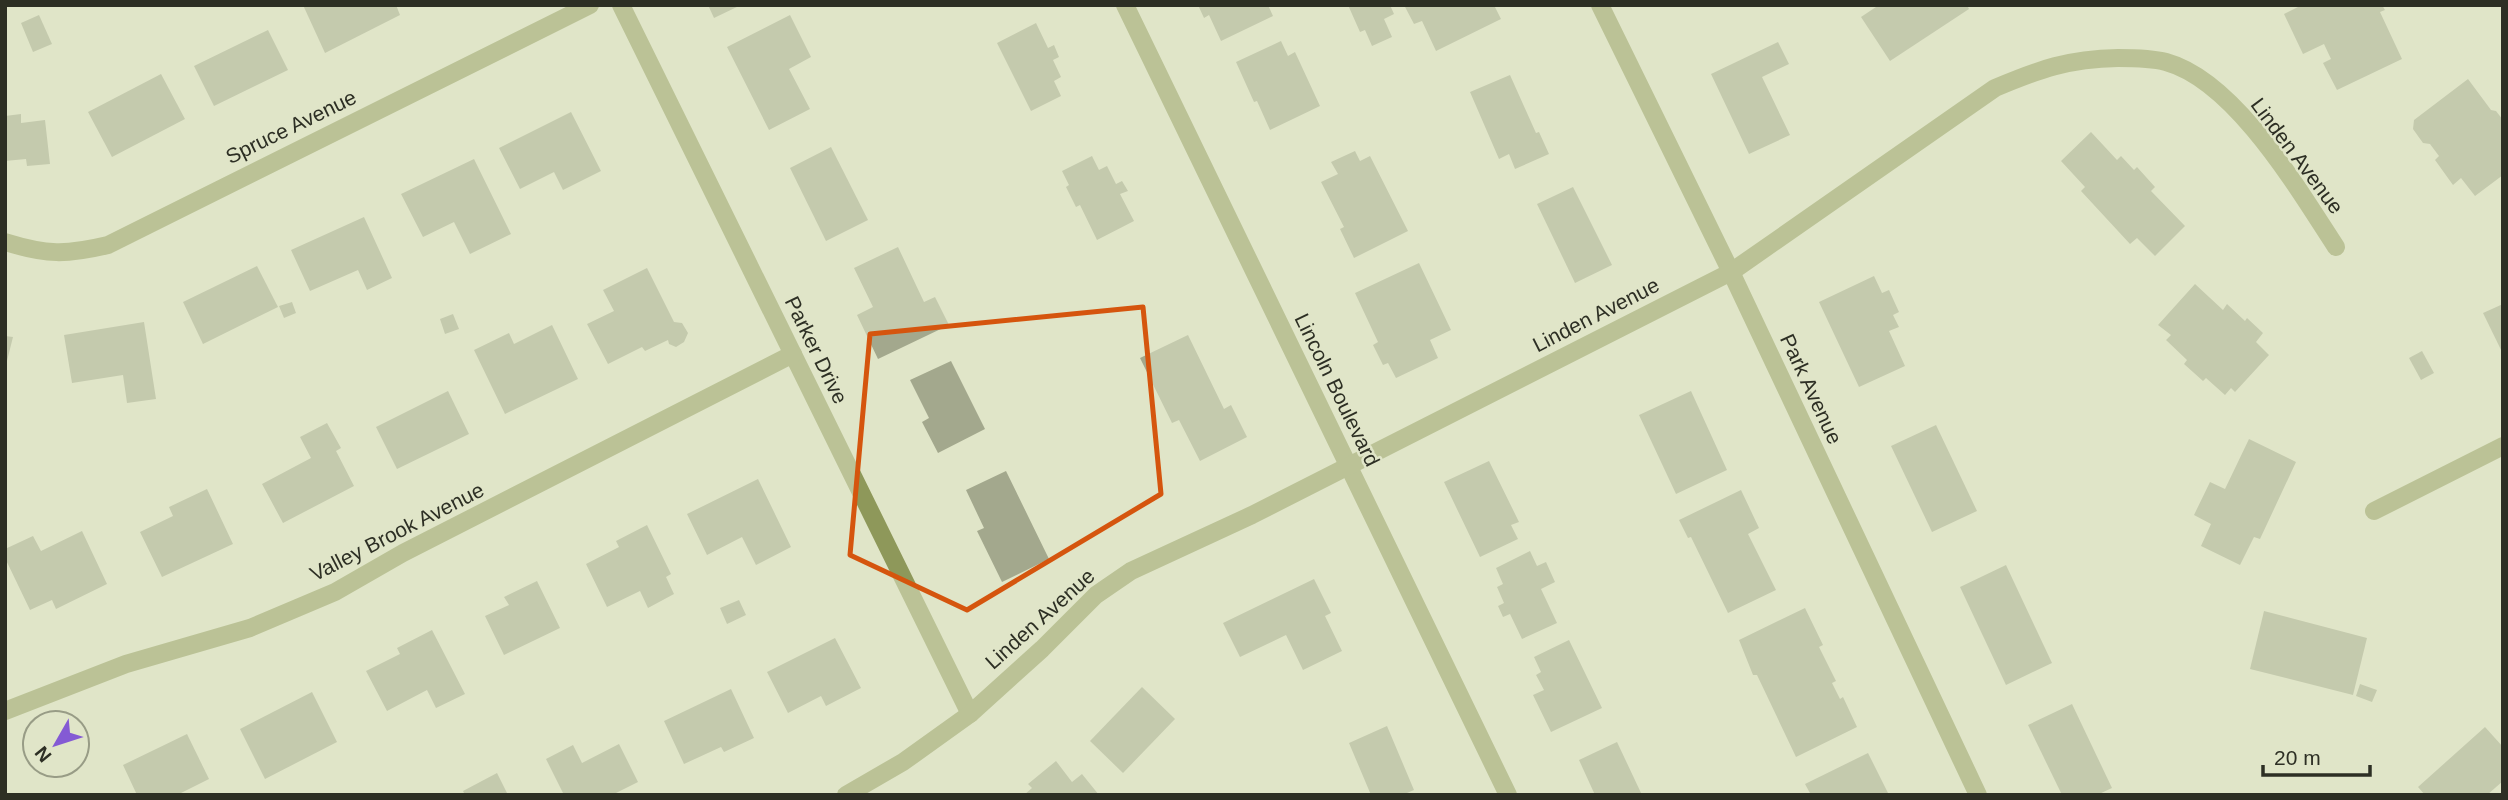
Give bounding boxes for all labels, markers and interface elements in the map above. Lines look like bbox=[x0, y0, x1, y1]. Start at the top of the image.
street label: Spruce Avenue bbox=[222, 85, 360, 168]
street label: Linden Avenue bbox=[2247, 93, 2348, 218]
street label: Linden Avenue bbox=[1529, 273, 1663, 356]
street label: Parker Drive bbox=[781, 292, 852, 407]
street label: Lincoln Boulevard bbox=[1291, 310, 1384, 470]
street label: Park Avenue bbox=[1776, 330, 1847, 447]
street label: Valley Brook Avenue bbox=[306, 478, 487, 585]
street label: Linden Avenue bbox=[980, 564, 1099, 674]
north arrow bbox=[21, 709, 91, 779]
scale bar bbox=[2263, 734, 2370, 778]
text: N bbox=[31, 742, 56, 766]
text: 20 m bbox=[2274, 746, 2321, 769]

